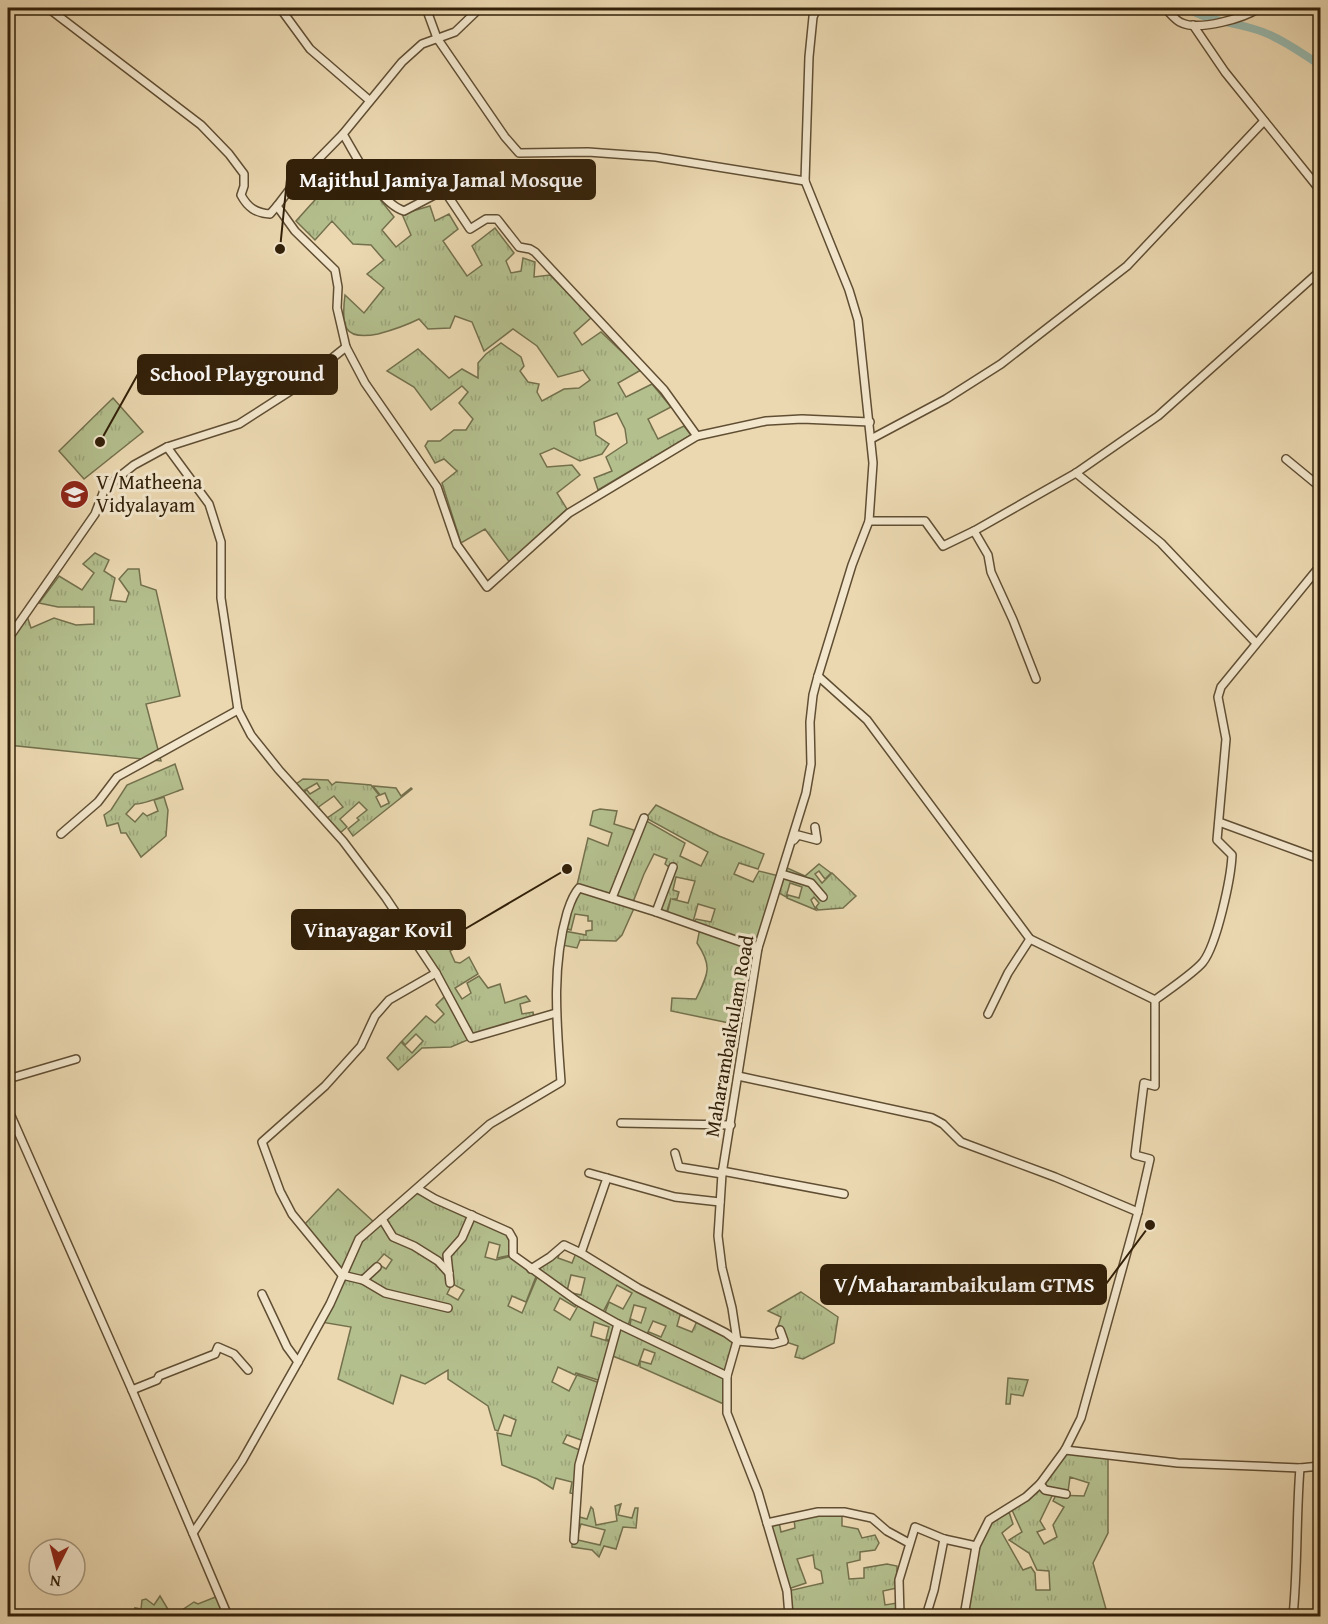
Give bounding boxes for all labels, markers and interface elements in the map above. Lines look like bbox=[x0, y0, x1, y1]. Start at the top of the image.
callout: Majithul Jamiya Jamal Mosque bbox=[287, 160, 595, 199]
text: Majithul Jamiya Jamal Mosque bbox=[299, 164, 583, 195]
callout: School Playground bbox=[138, 355, 337, 394]
text: School Playground bbox=[150, 358, 324, 389]
place label: V/Matheena Vidyalayam bbox=[96, 467, 203, 519]
school or university icon: V/Matheena Vidyalayam bbox=[59, 478, 91, 510]
callout: Vinayagar Kovil bbox=[292, 910, 465, 949]
text: Vinayagar Kovil bbox=[304, 914, 453, 945]
street label: Maharambaikulam Road bbox=[696, 932, 761, 1139]
callout: V/Maharambaikulam GTMS bbox=[821, 1265, 1106, 1304]
text: V/Maharambaikulam GTMS bbox=[833, 1269, 1095, 1300]
north arrow bbox=[27, 1537, 87, 1597]
text: N bbox=[49, 1569, 62, 1594]

